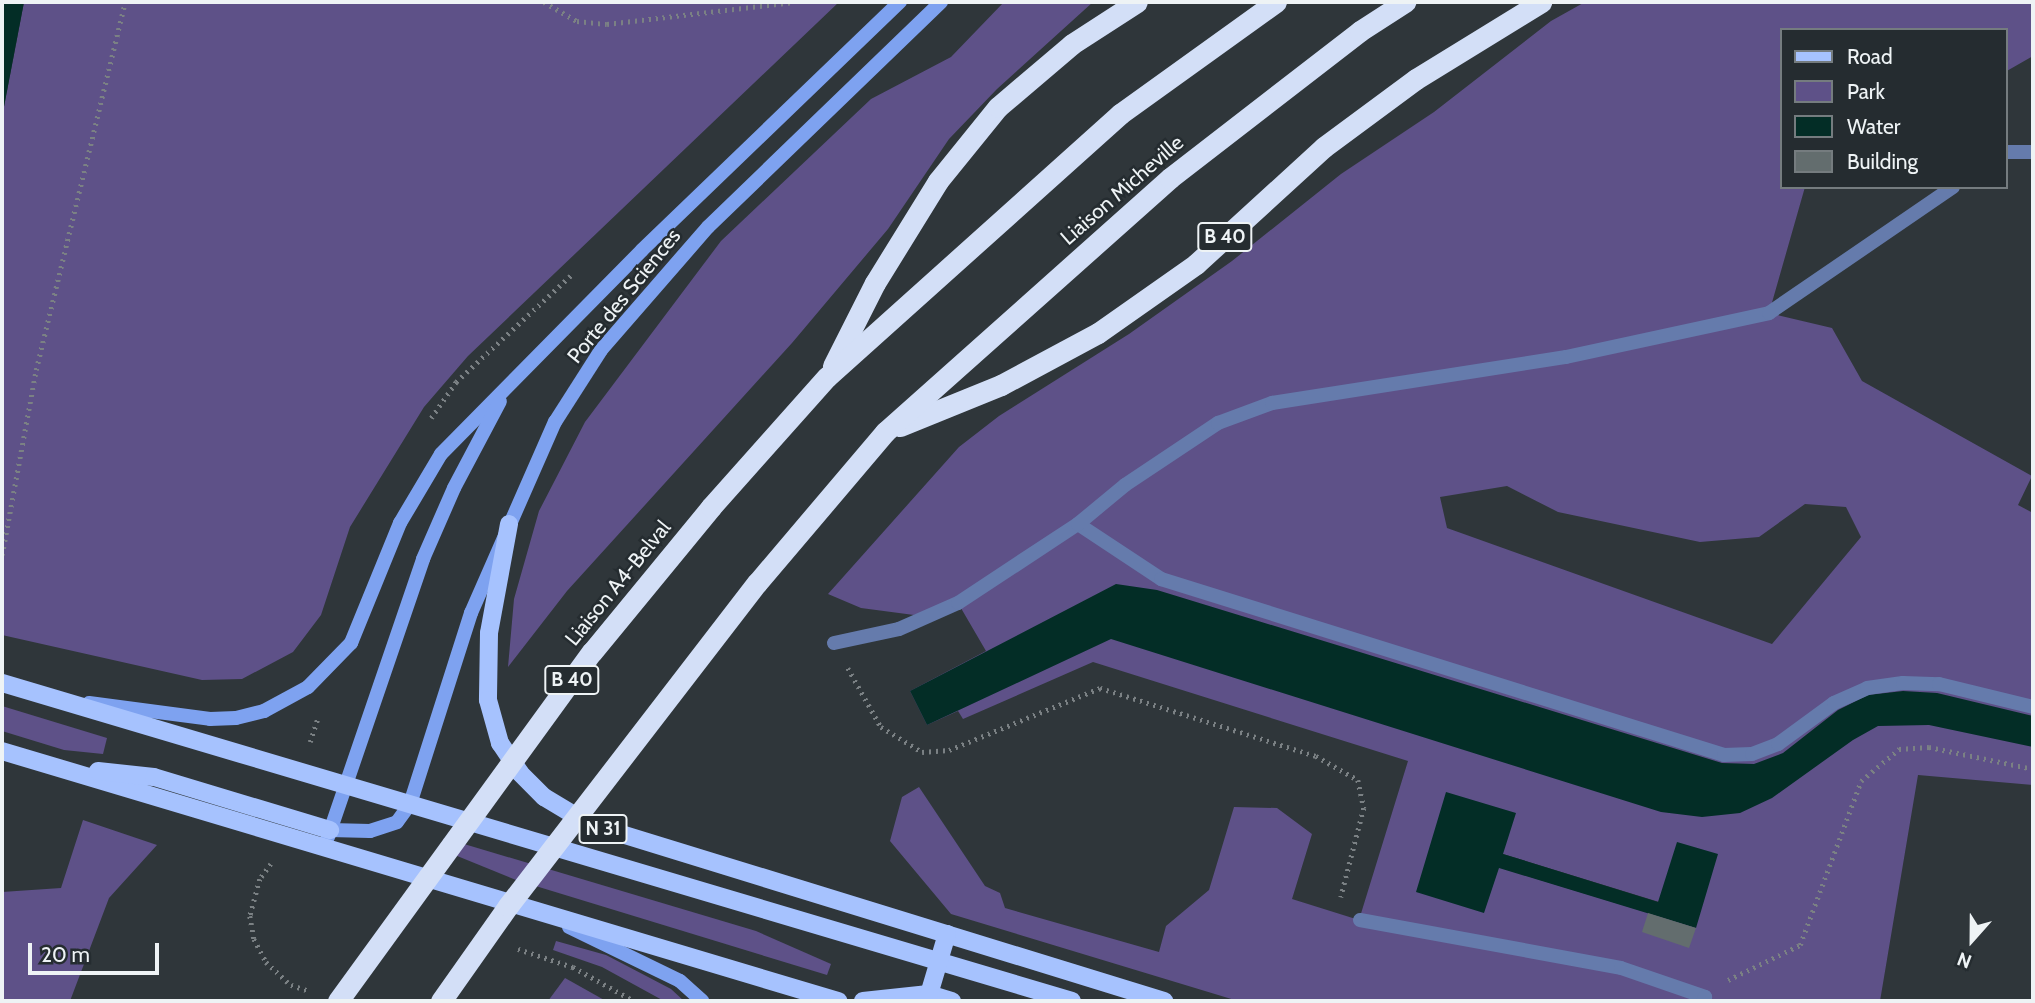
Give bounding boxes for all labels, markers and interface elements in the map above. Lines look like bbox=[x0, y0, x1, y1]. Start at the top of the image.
legend bbox=[1780, 28, 2007, 189]
text: Road bbox=[1847, 44, 1893, 69]
text: Park bbox=[1847, 79, 1885, 104]
text: Water bbox=[1847, 114, 1900, 139]
street label: Liaison Micheville bbox=[1055, 130, 1189, 250]
text: Building bbox=[1847, 149, 1918, 174]
road number: B 40 bbox=[1197, 221, 1253, 252]
street label: Porte des Sciences bbox=[562, 224, 686, 368]
street label: Liaison A4-Belval bbox=[560, 515, 676, 651]
road number: B 40 bbox=[544, 664, 600, 695]
road number: N 31 bbox=[578, 814, 628, 844]
north arrow bbox=[1937, 905, 2007, 975]
scale bar bbox=[32, 930, 163, 974]
text: 20 m bbox=[41, 942, 90, 967]
text: N bbox=[1954, 947, 1975, 973]

